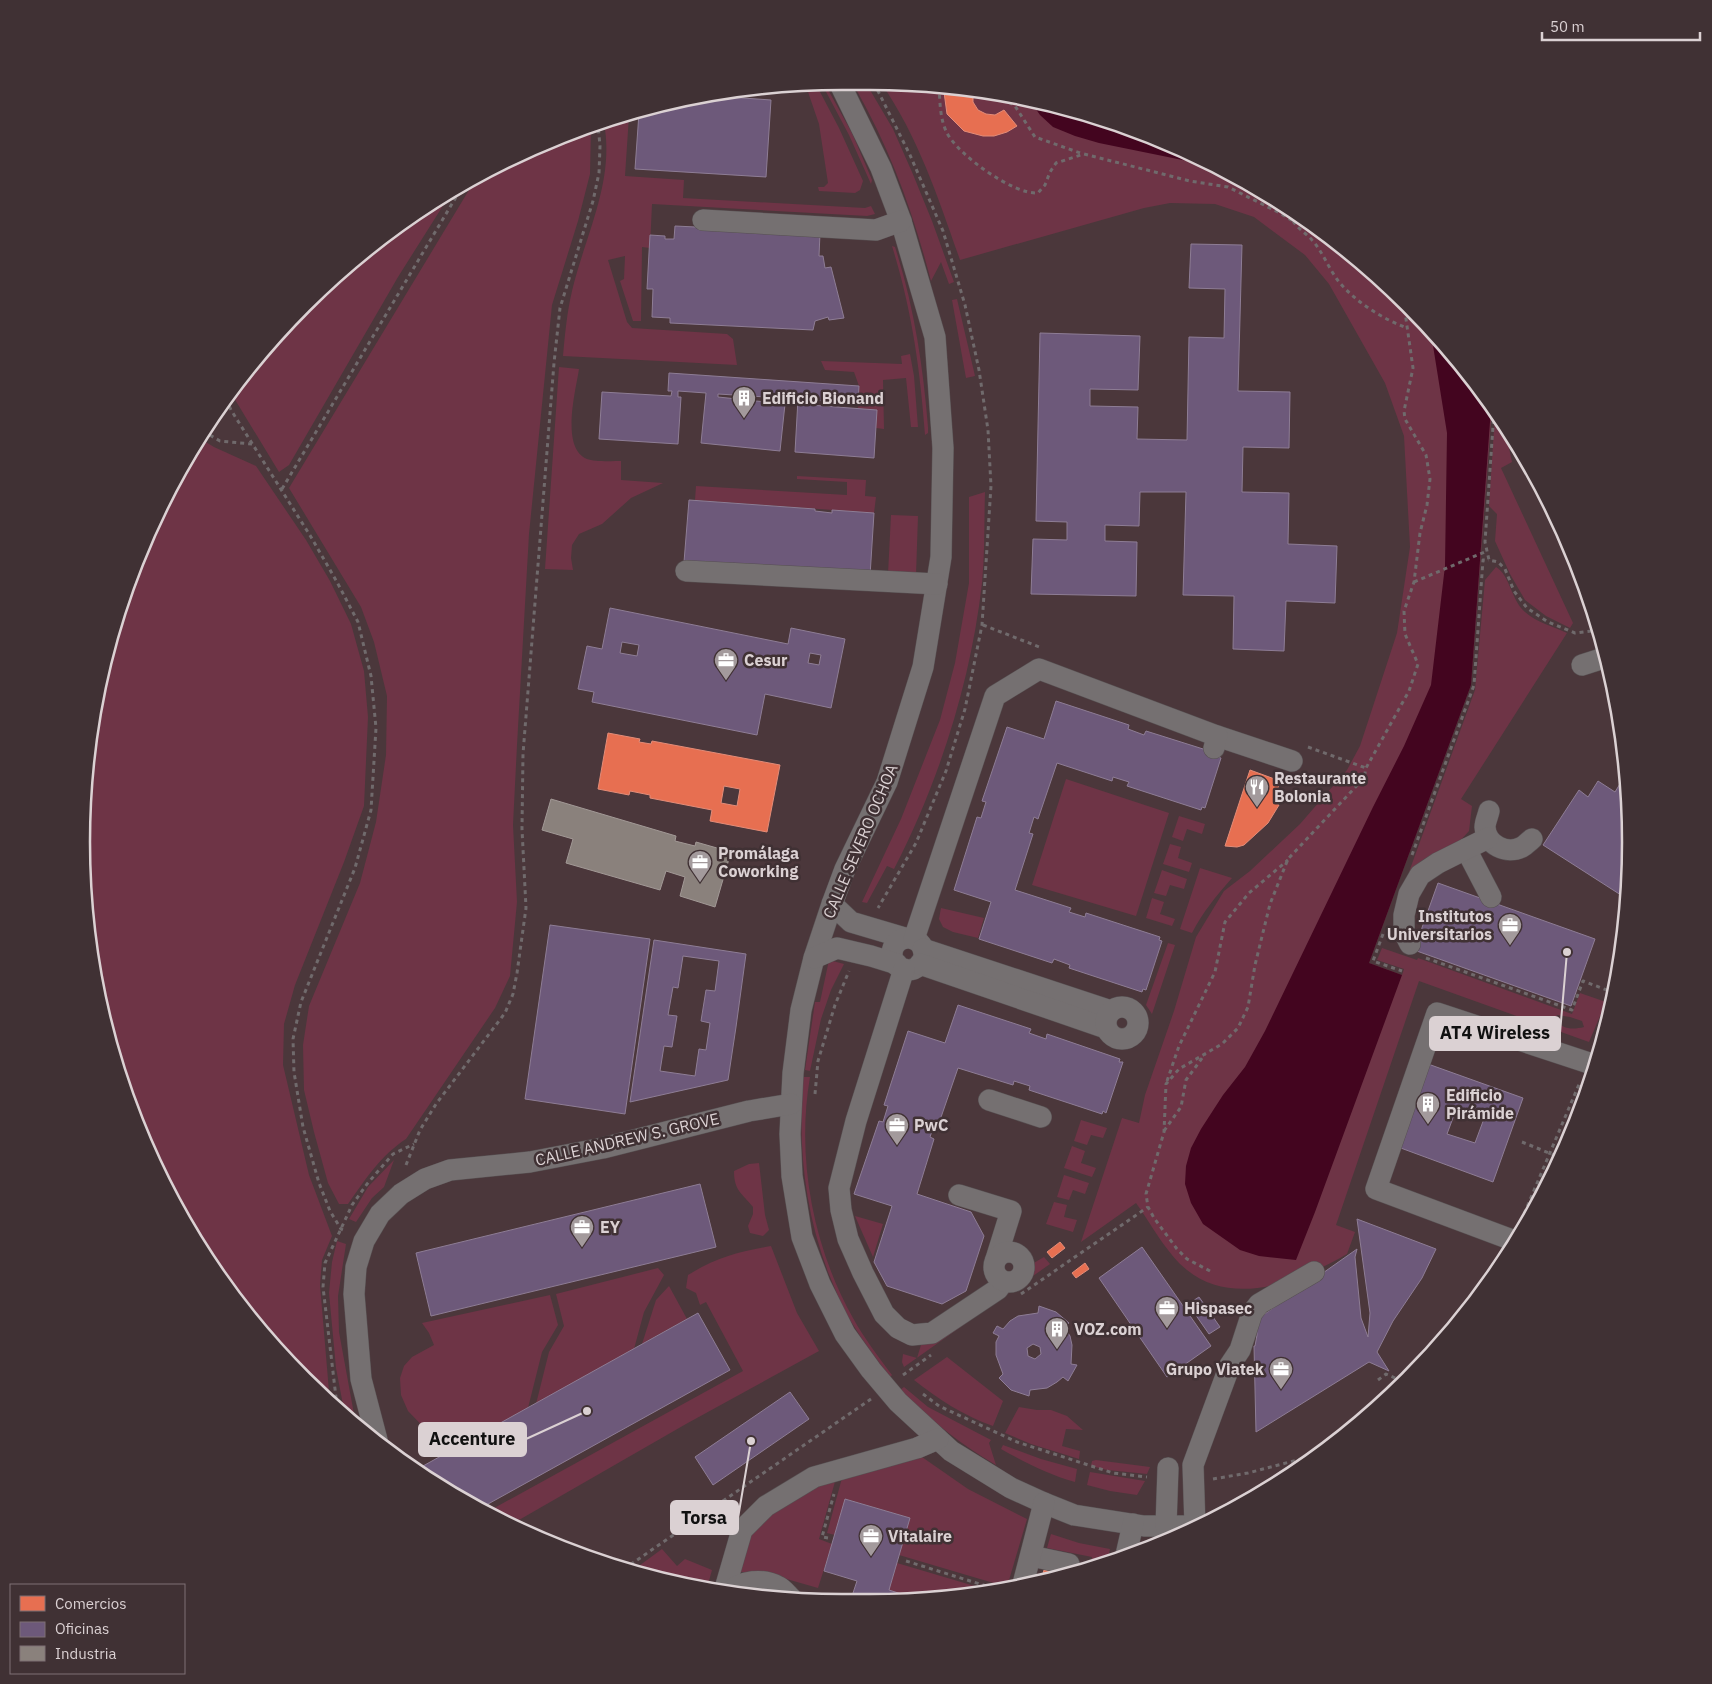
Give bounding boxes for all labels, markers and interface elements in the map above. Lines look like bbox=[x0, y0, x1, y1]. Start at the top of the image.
scale bar bbox=[1542, 10, 1700, 42]
text: 50 m bbox=[1550, 17, 1585, 36]
building icon: Edificio Bionand bbox=[731, 385, 757, 419]
place label: Edificio Bionand bbox=[762, 388, 884, 408]
office icon: Cesur bbox=[713, 647, 739, 681]
place label: Cesur bbox=[744, 650, 788, 670]
street label: CALLE SEVERO OCHOA bbox=[818, 761, 902, 921]
place label: Restaurante Bolonia bbox=[1274, 768, 1366, 806]
restaurant icon: Restaurante Bolonia bbox=[1244, 774, 1270, 808]
place label: Promálaga Coworking bbox=[718, 843, 799, 881]
office icon: Promálaga Coworking bbox=[687, 849, 713, 883]
place label: Institutos Universitarios bbox=[1387, 906, 1492, 944]
office icon: Institutos Universitarios bbox=[1497, 912, 1523, 946]
callout: AT4 Wireless bbox=[1430, 1017, 1560, 1050]
text: AT4 Wireless bbox=[1440, 1021, 1550, 1044]
place label: Edificio Pirámide bbox=[1446, 1085, 1514, 1123]
building icon: Edificio Pirámide bbox=[1415, 1091, 1441, 1125]
street label: CALLE ANDREW S. GROVE bbox=[533, 1108, 721, 1170]
office icon: PwC bbox=[884, 1112, 910, 1146]
place label: PwC bbox=[914, 1115, 948, 1135]
office icon: EY bbox=[569, 1214, 595, 1248]
place label: EY bbox=[600, 1217, 621, 1237]
office icon: Hispasec bbox=[1154, 1295, 1180, 1329]
place label: Hispasec bbox=[1184, 1298, 1252, 1318]
building icon: VOZ.com bbox=[1044, 1316, 1070, 1350]
place label: VOZ.com bbox=[1074, 1319, 1141, 1339]
office icon: Grupo Viatek bbox=[1268, 1356, 1294, 1390]
place label: Grupo Viatek bbox=[1166, 1359, 1265, 1379]
callout: Accenture bbox=[419, 1423, 526, 1456]
text: Accenture bbox=[429, 1427, 515, 1450]
callout: Torsa bbox=[671, 1501, 738, 1534]
text: Torsa bbox=[681, 1506, 727, 1529]
office icon: Vitalaire bbox=[858, 1523, 884, 1557]
place label: Vitalaire bbox=[888, 1526, 952, 1546]
legend bbox=[10, 1584, 185, 1674]
text: Comercios bbox=[55, 1594, 126, 1613]
text: Oficinas bbox=[55, 1619, 109, 1638]
text: Industria bbox=[55, 1644, 116, 1663]

